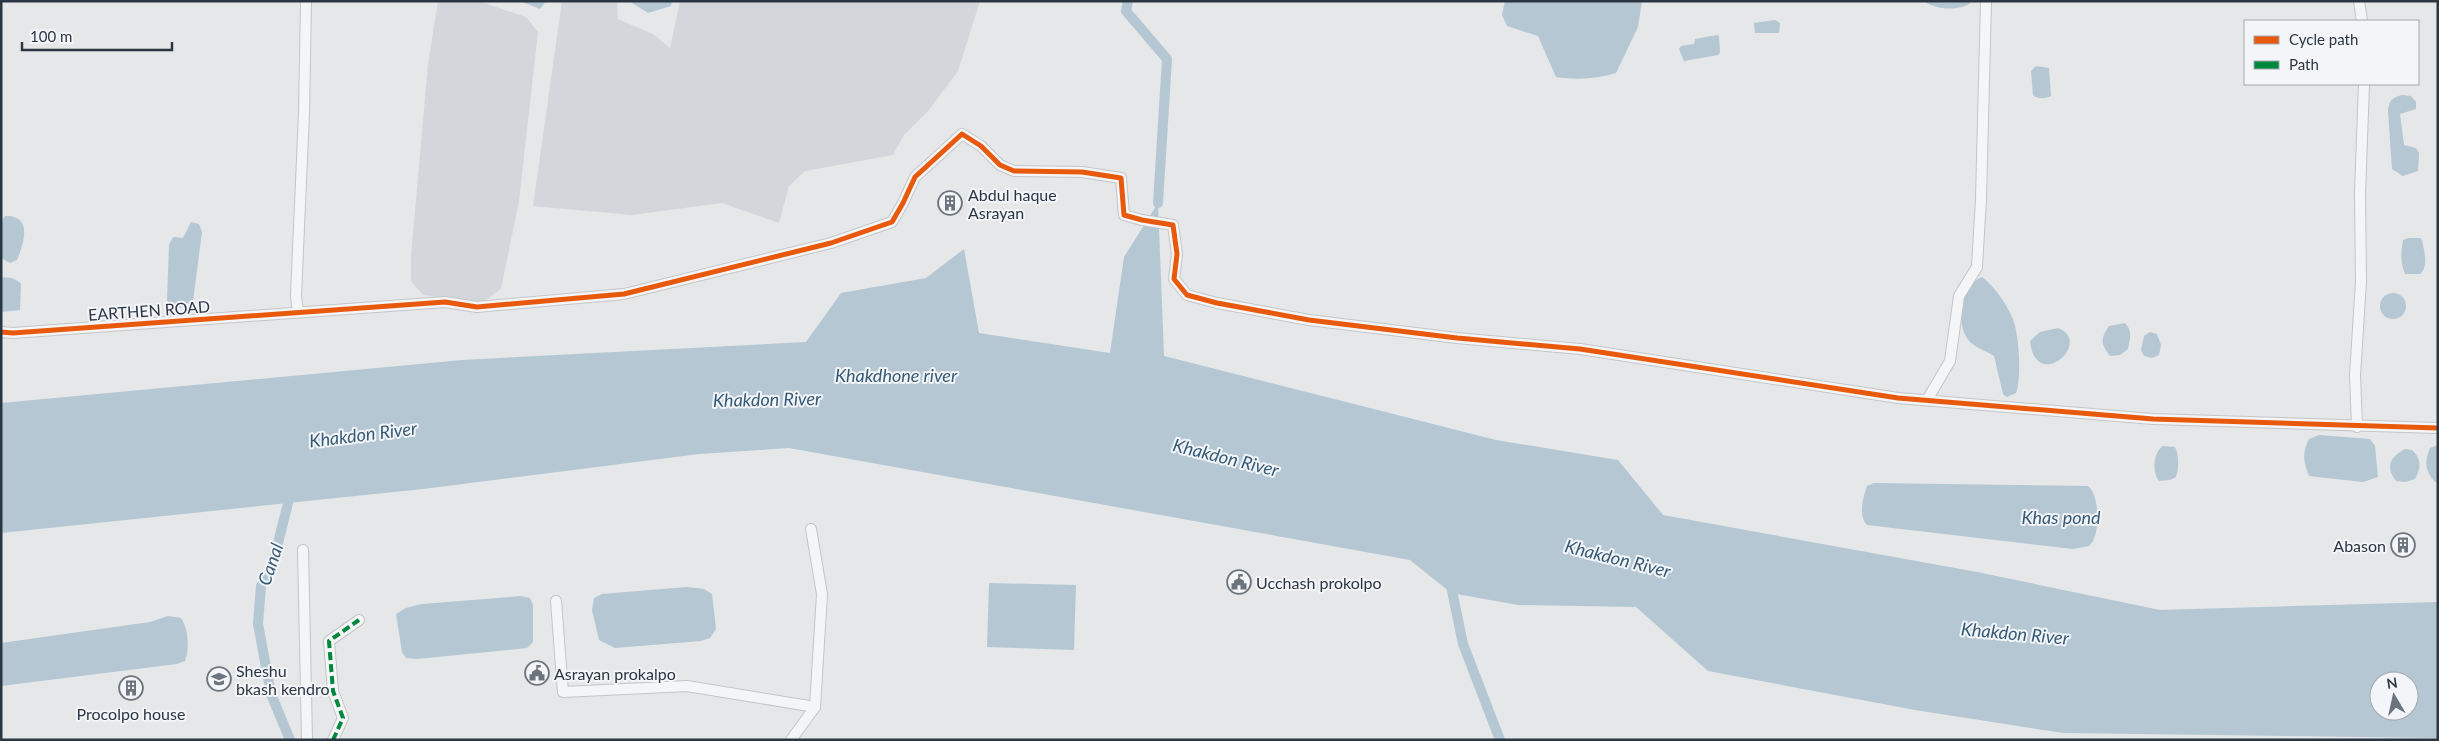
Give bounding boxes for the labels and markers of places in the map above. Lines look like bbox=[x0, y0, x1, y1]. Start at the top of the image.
place label: Abdul haque Asrayan bbox=[968, 185, 1057, 222]
building icon: Abdul haque Asrayan bbox=[937, 190, 963, 216]
building icon: Abason bbox=[2390, 532, 2416, 558]
place label: Abason bbox=[2333, 536, 2386, 555]
public building icon: Ucchash prokolpo bbox=[1226, 569, 1252, 595]
place label: Ucchash prokolpo bbox=[1256, 573, 1382, 592]
public building icon: Asrayan prokalpo bbox=[524, 660, 550, 686]
place label: Sheshu bkash kendro bbox=[236, 661, 330, 698]
place label: Asrayan prokalpo bbox=[554, 664, 676, 683]
school or university icon: Sheshu bkash kendro bbox=[206, 666, 232, 692]
building icon: Procolpo house bbox=[118, 675, 144, 701]
place label: Procolpo house bbox=[77, 704, 185, 723]

